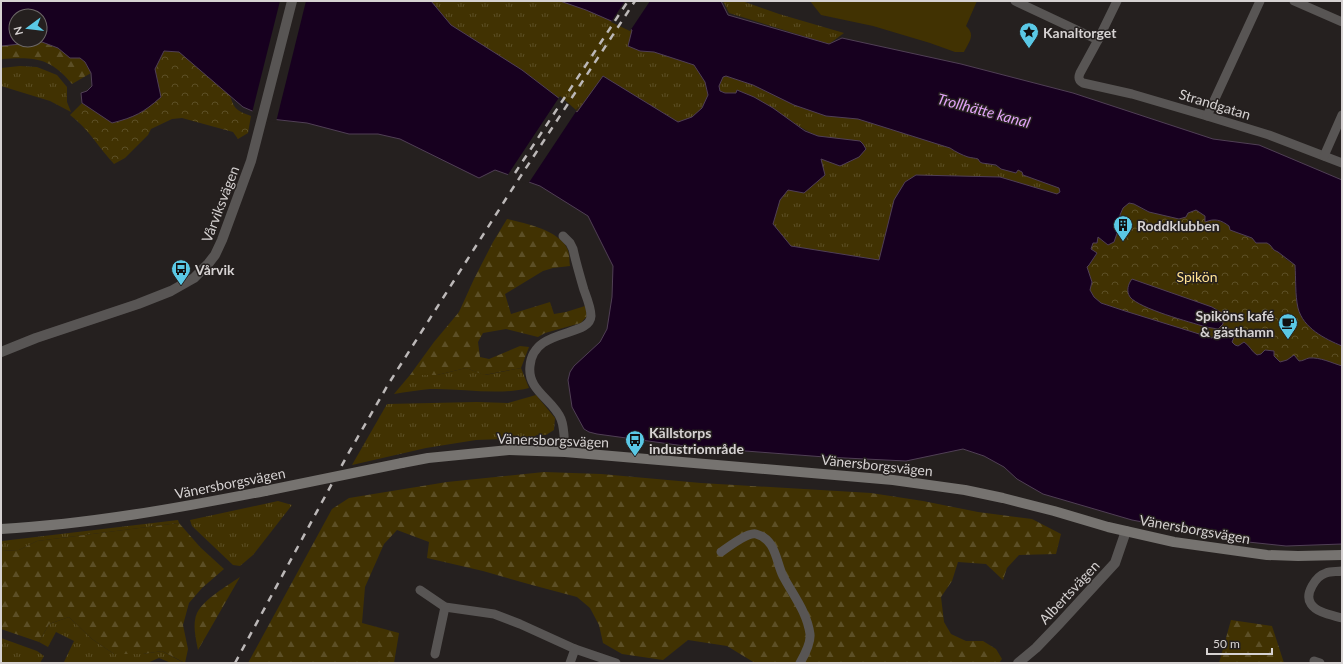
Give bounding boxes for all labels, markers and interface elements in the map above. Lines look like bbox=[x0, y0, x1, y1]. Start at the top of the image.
north arrow bbox=[8, 8, 48, 48]
place icon: Kanaltorget bbox=[1018, 21, 1040, 49]
place label: Kanaltorget bbox=[1043, 24, 1117, 41]
text: N bbox=[10, 25, 25, 36]
street label: Strandgatan bbox=[1177, 85, 1253, 123]
water label: Trollhätte kanal bbox=[936, 89, 1033, 131]
street label: Vårviksvägen bbox=[198, 163, 242, 245]
building icon: Roddklubben bbox=[1112, 214, 1134, 242]
place label: Roddklubben bbox=[1137, 217, 1220, 234]
bus stop icon: Vårvik bbox=[170, 258, 192, 286]
place label: Vårvik bbox=[194, 261, 235, 278]
park label: Spikön bbox=[1176, 268, 1218, 285]
place label: Spiköns kafé & gästhamn bbox=[1196, 307, 1275, 340]
cafe icon: Spiköns kafé & gästhamn bbox=[1277, 312, 1299, 340]
place label: Källstorps industriområde bbox=[649, 424, 744, 457]
bus stop icon: Källstorps industriområde bbox=[624, 429, 646, 457]
street label: Vänersborgsvägen bbox=[497, 430, 609, 450]
street label: Vänersborgsvägen bbox=[820, 451, 934, 479]
street label: Vänersborgsvägen bbox=[173, 464, 287, 502]
street label: Vänersborgsvägen bbox=[1138, 511, 1252, 547]
street label: Albertsvägen bbox=[1035, 557, 1103, 627]
scale bar bbox=[1207, 630, 1272, 656]
text: 50 m bbox=[1213, 636, 1240, 651]

